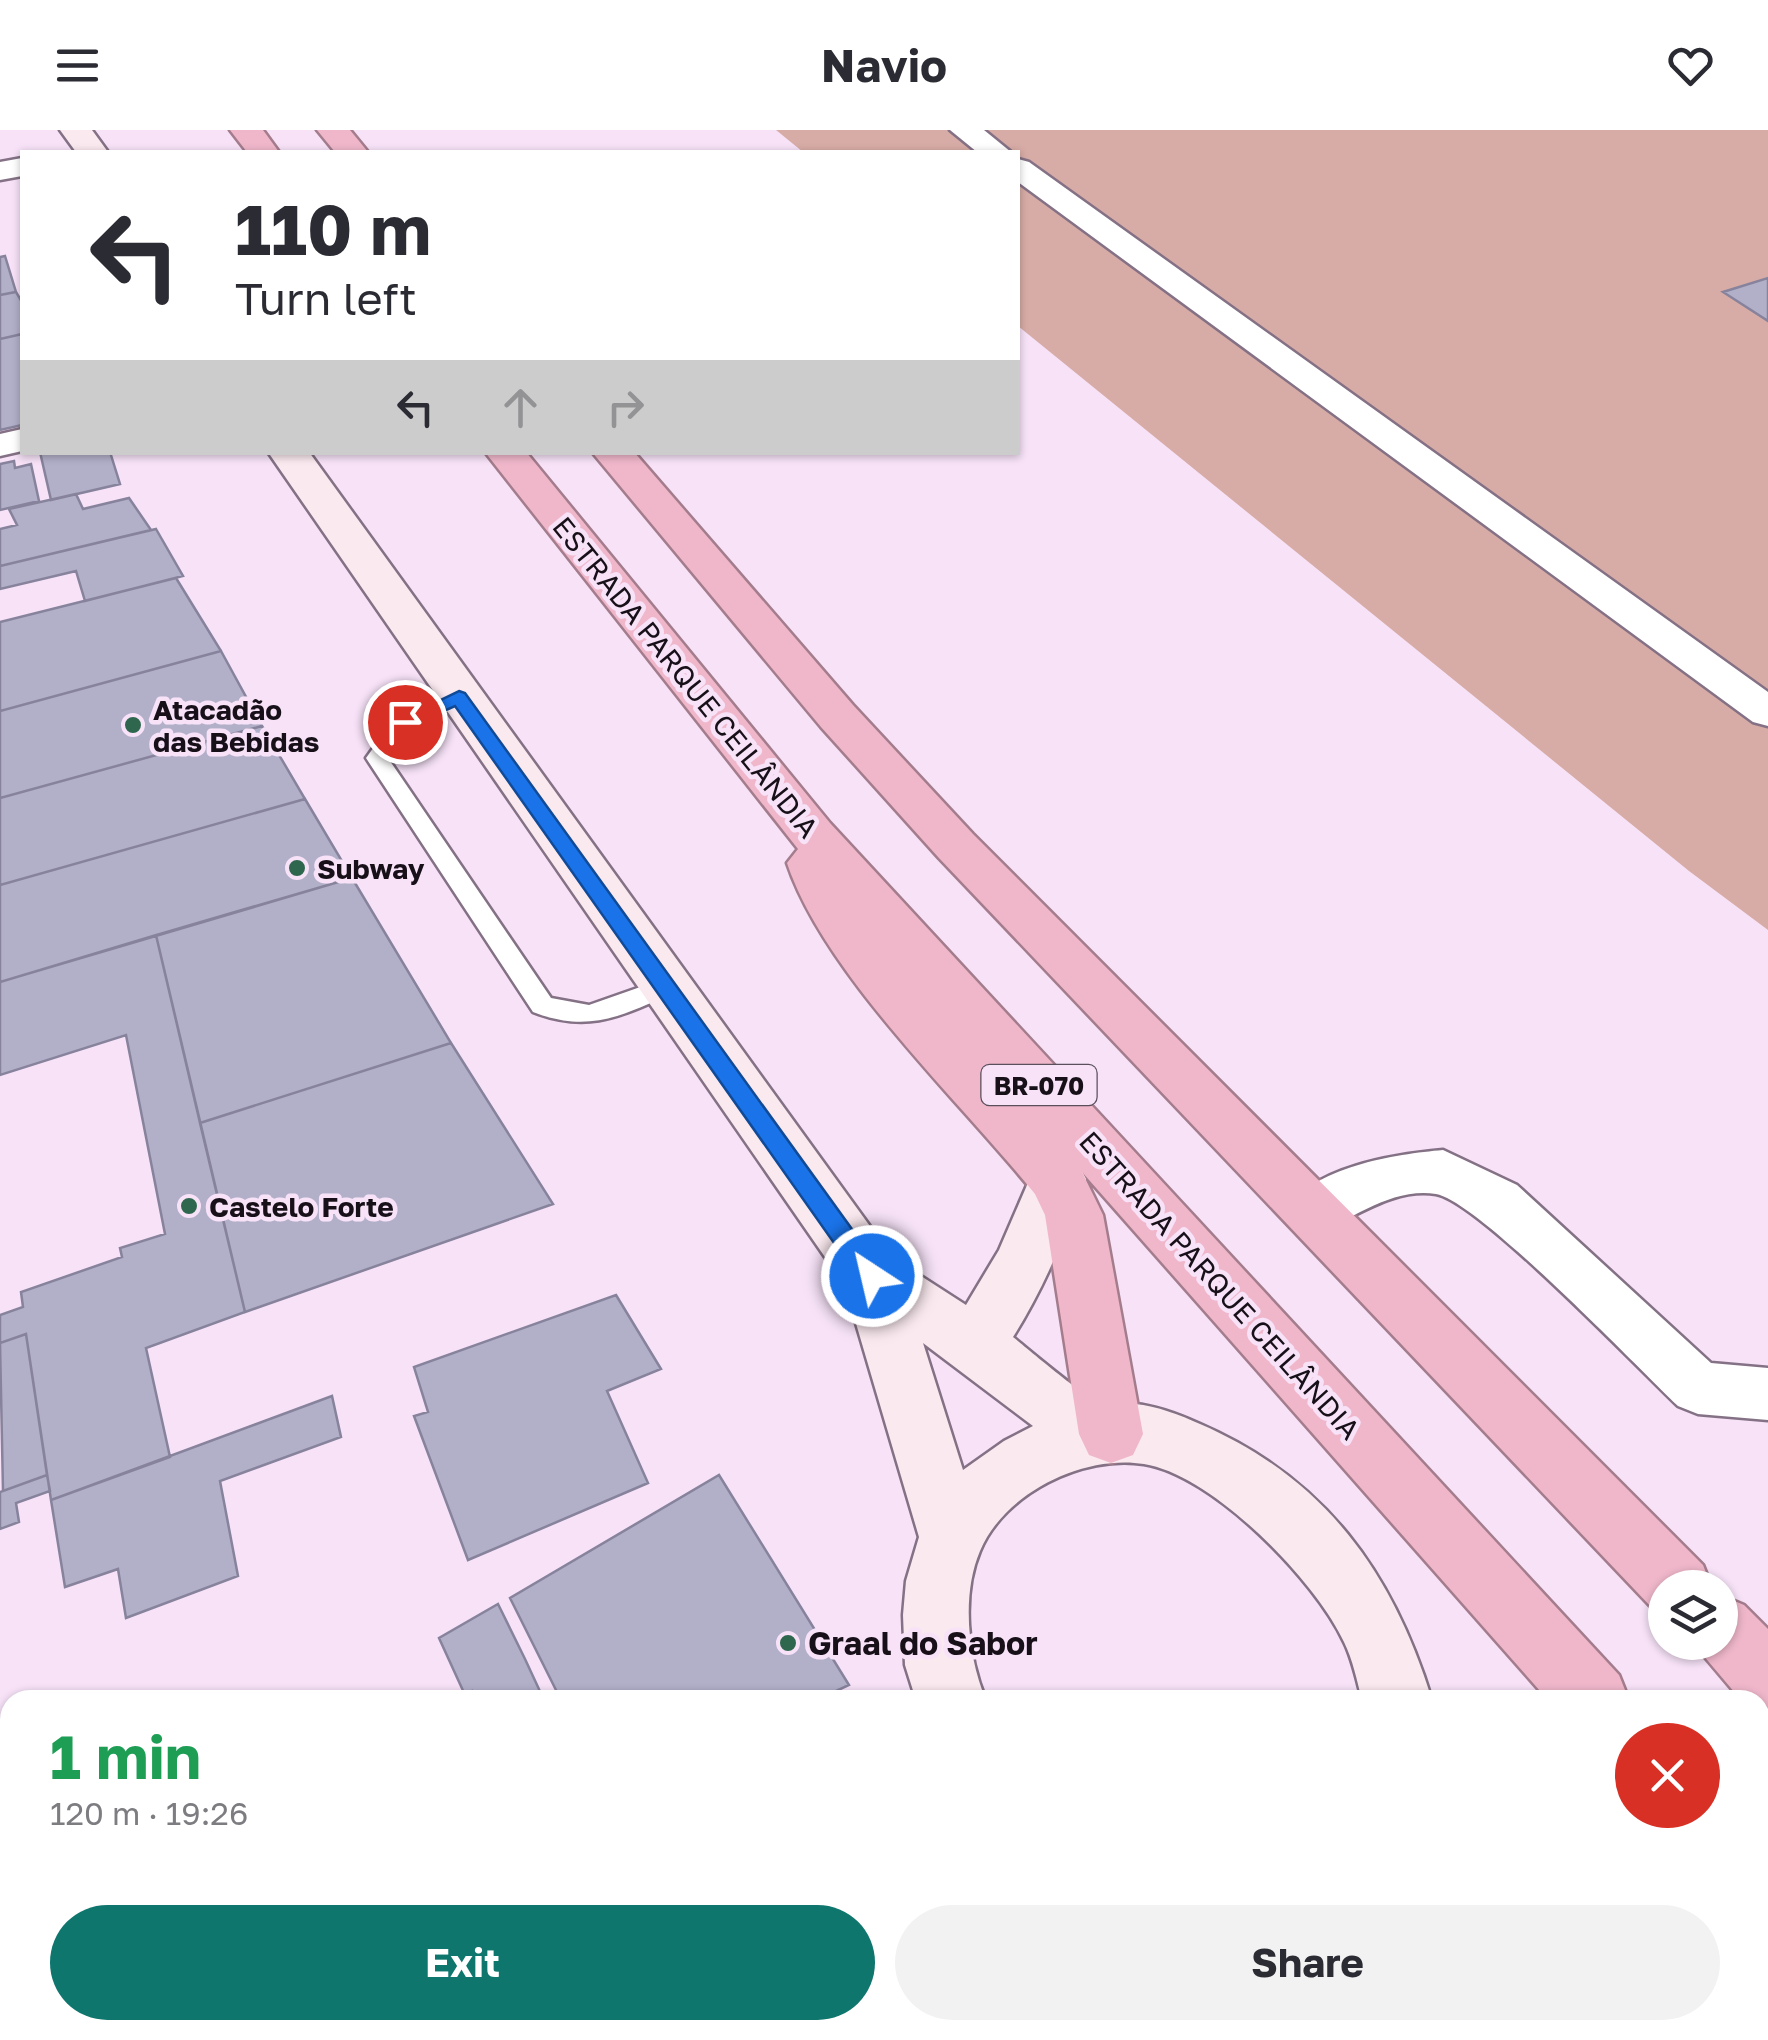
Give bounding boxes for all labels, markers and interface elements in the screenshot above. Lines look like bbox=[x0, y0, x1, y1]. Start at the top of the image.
icon: menu bbox=[50, 38, 105, 93]
text: Navio bbox=[821, 38, 947, 92]
icon: heart bbox=[1663, 38, 1718, 93]
text: 110 m bbox=[235, 186, 431, 270]
icon: left bbox=[70, 190, 200, 320]
text: Turn left bbox=[235, 271, 417, 325]
icon: left bbox=[388, 380, 443, 435]
icon: ahead bbox=[493, 380, 548, 435]
icon: right bbox=[598, 380, 653, 435]
street label: ESTRADA PARQUE CEILÂNDIA bbox=[546, 510, 826, 844]
pin bbox=[363, 680, 448, 765]
place label: Atacadão das Bebidas bbox=[153, 693, 319, 758]
icon: arrive bbox=[378, 695, 433, 750]
marker: Atacadão das Bebidas bbox=[122, 714, 144, 736]
place label: Subway bbox=[317, 852, 425, 885]
marker: Subway bbox=[286, 857, 308, 879]
road number: BR-070 bbox=[982, 1065, 1096, 1105]
street label: ESTRADA PARQUE CEILÂNDIA bbox=[1073, 1124, 1367, 1446]
place label: Castelo Forte bbox=[209, 1190, 394, 1223]
marker: Castelo Forte bbox=[178, 1195, 200, 1217]
position arrow bbox=[820, 1224, 924, 1328]
map controls bbox=[1648, 1570, 1738, 1660]
button: layers bbox=[1648, 1570, 1738, 1660]
place label: Graal do Sabor bbox=[808, 1624, 1038, 1662]
marker: Graal do Sabor bbox=[777, 1632, 799, 1654]
text: 1 min bbox=[50, 1720, 201, 1792]
button: close bbox=[1615, 1723, 1720, 1828]
text: 120 m · 19:26 bbox=[50, 1794, 248, 1832]
button: Exit bbox=[50, 1905, 875, 2020]
button: Share bbox=[895, 1905, 1720, 2020]

